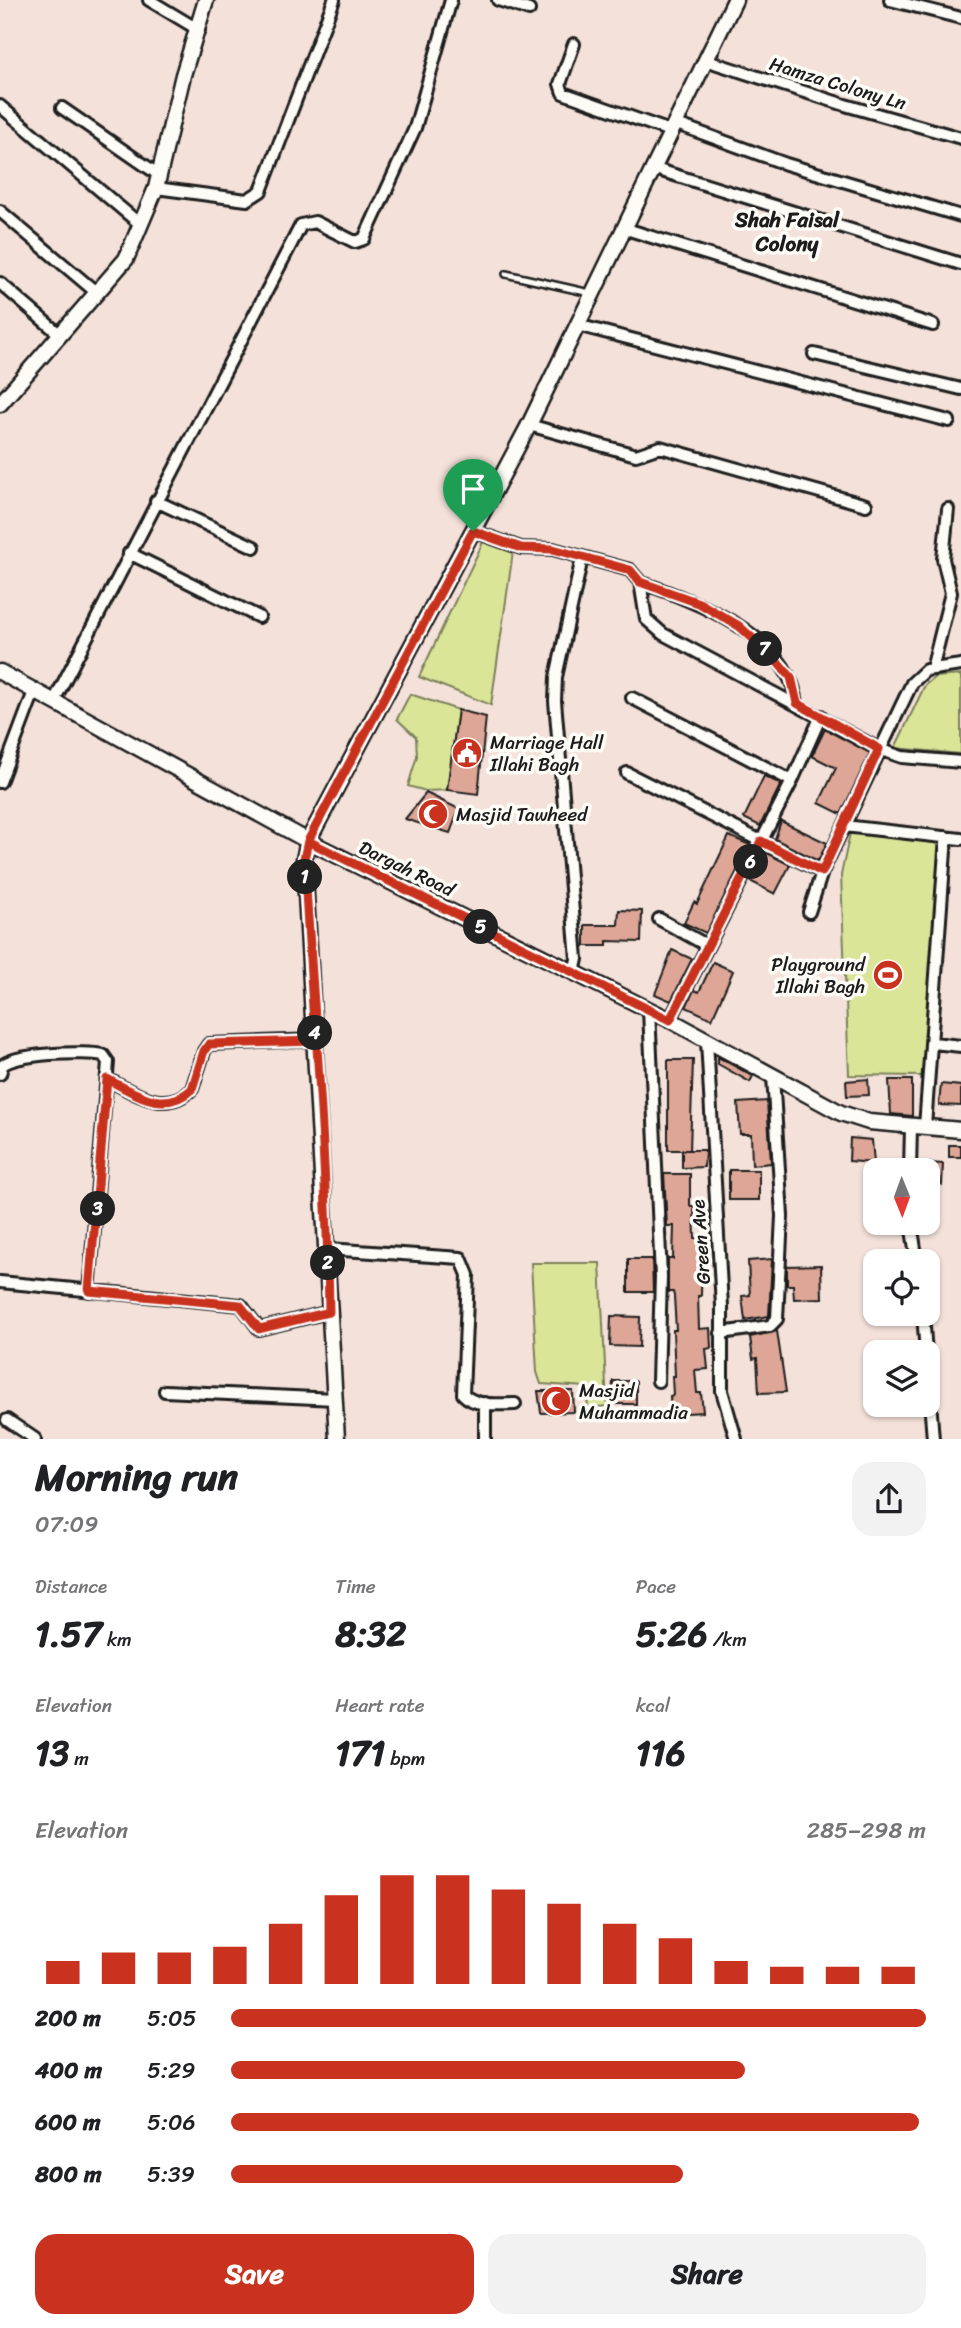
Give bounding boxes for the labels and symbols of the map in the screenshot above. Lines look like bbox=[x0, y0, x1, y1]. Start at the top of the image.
street label: Hamza Colony Ln bbox=[765, 47, 910, 120]
district label: Shah Faisal Colony bbox=[734, 201, 840, 263]
pin bbox=[443, 459, 503, 531]
pin: 7 bbox=[748, 632, 782, 666]
place label: Marriage Hall Illahi Bagh bbox=[489, 726, 604, 781]
public building icon: Marriage Hall Illahi Bagh bbox=[450, 736, 484, 770]
mosque icon: Masjid Tawheed bbox=[416, 797, 450, 831]
place label: Masjid Tawheed bbox=[456, 798, 589, 831]
street label: Dargah Road bbox=[353, 831, 462, 907]
pin: 6 bbox=[734, 844, 768, 880]
pin: 1 bbox=[288, 860, 322, 894]
pin: 5 bbox=[463, 909, 498, 944]
place label: Playground Illahi Bagh bbox=[771, 948, 867, 1003]
sports icon: Playground Illahi Bagh bbox=[871, 958, 905, 992]
pin: 4 bbox=[298, 1016, 332, 1050]
north arrow bbox=[863, 1158, 940, 1236]
pin: 3 bbox=[80, 1192, 116, 1226]
street label: Green Ave bbox=[681, 1199, 720, 1285]
pin: 2 bbox=[310, 1246, 346, 1280]
place label: Masjid Muhammadia bbox=[579, 1374, 688, 1429]
mosque icon: Masjid Muhammadia bbox=[539, 1384, 573, 1418]

